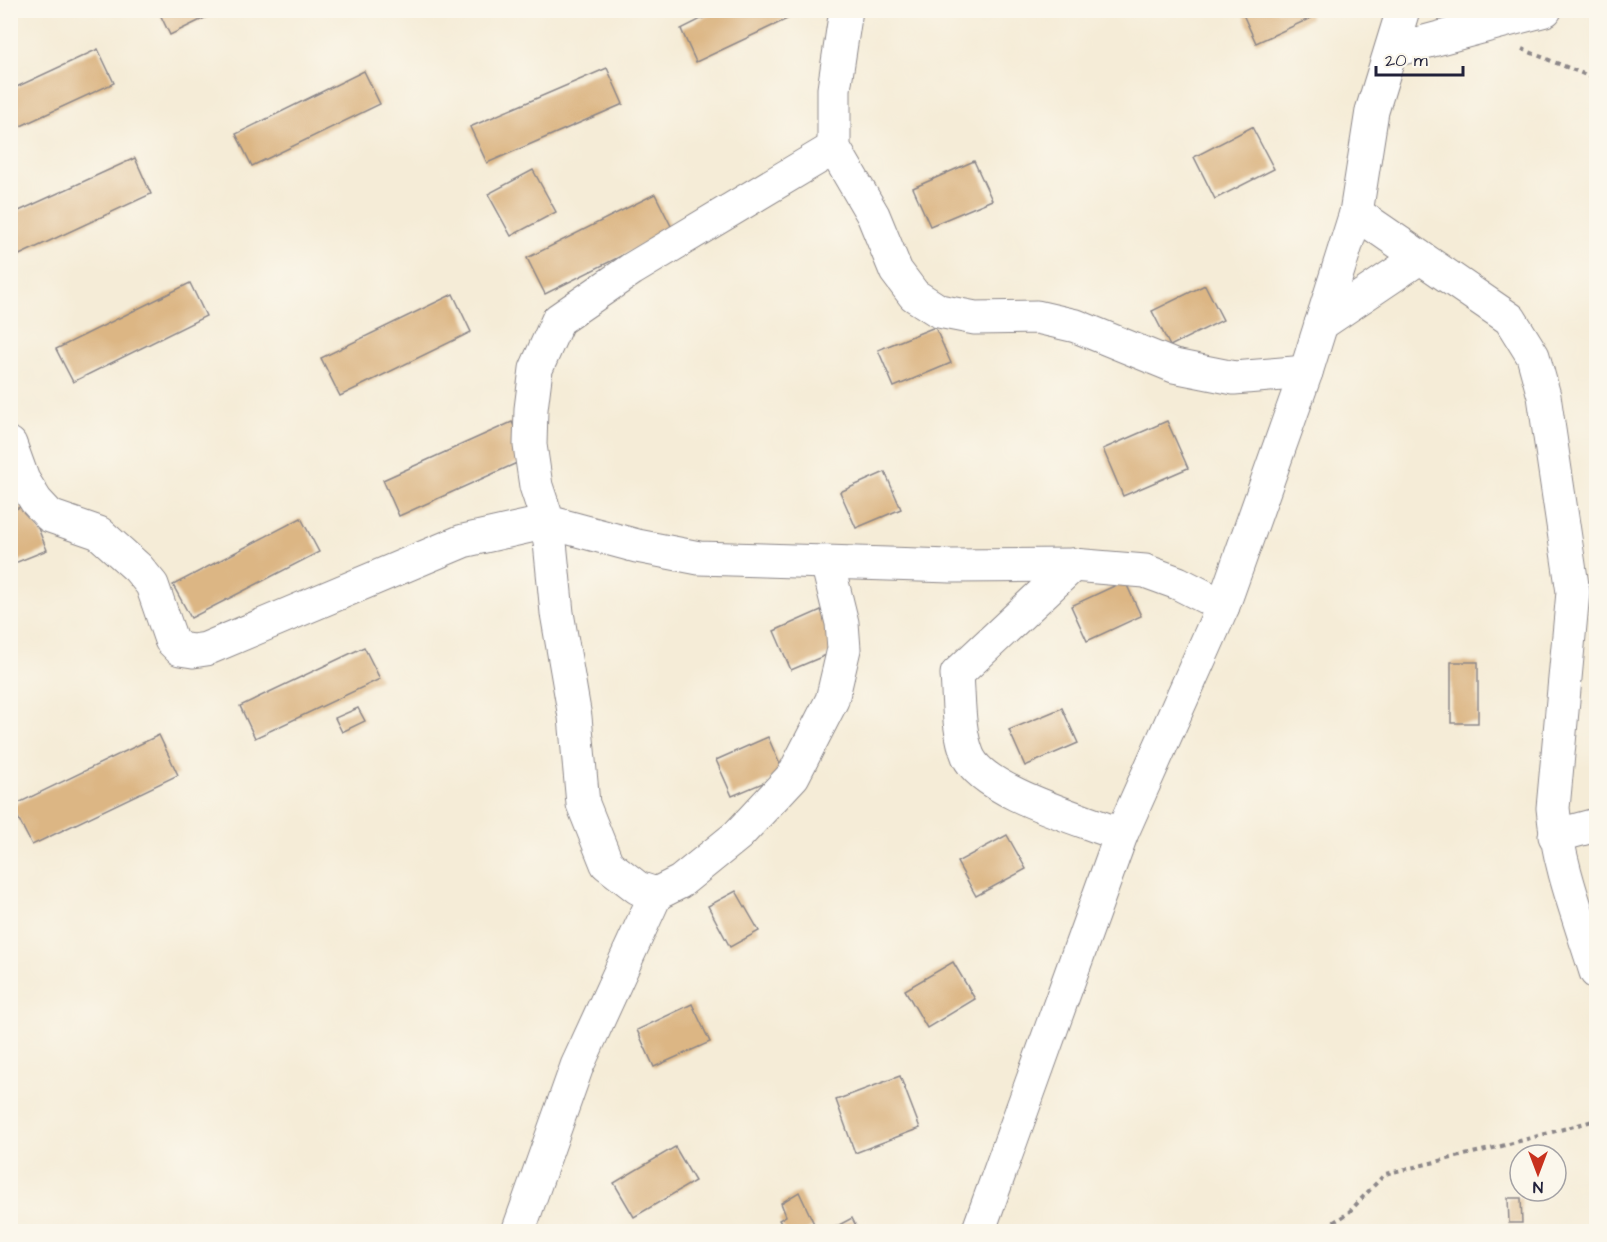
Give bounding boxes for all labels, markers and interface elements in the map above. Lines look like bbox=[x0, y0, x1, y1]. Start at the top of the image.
scale bar bbox=[1376, 39, 1463, 77]
text: 20 m bbox=[1385, 48, 1428, 73]
north arrow bbox=[1508, 1143, 1568, 1203]
text: N bbox=[1533, 1176, 1543, 1198]

